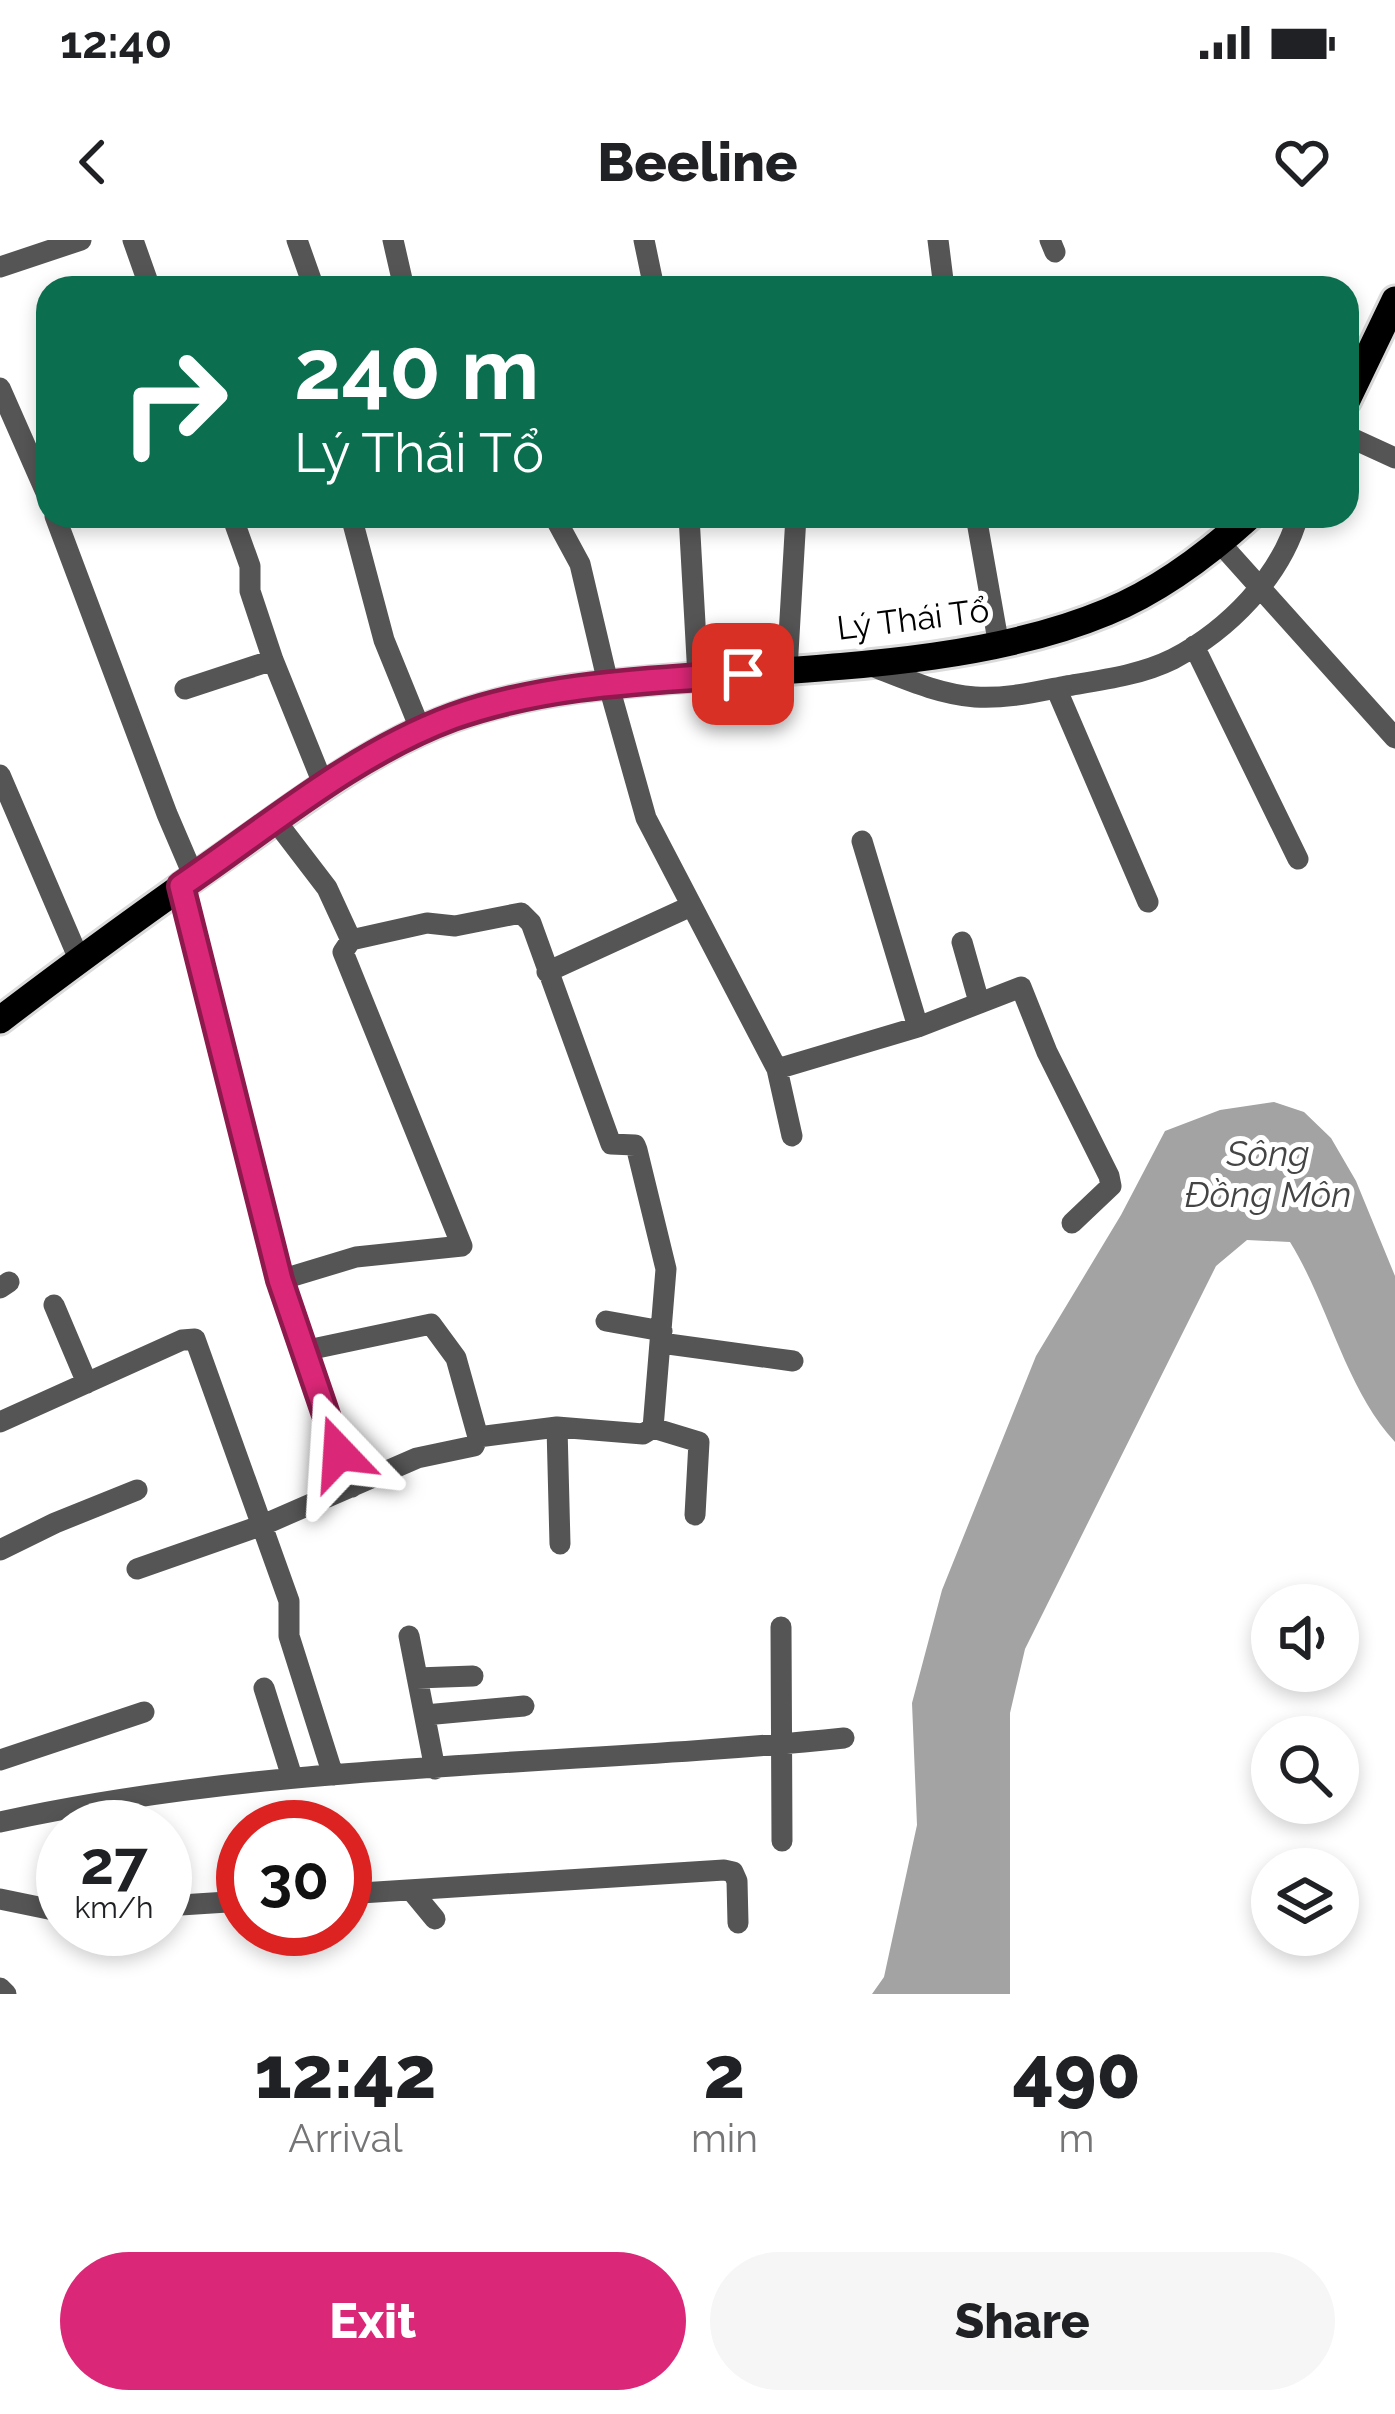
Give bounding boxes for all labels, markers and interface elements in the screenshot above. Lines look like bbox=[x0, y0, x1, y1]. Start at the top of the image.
text: 12:40 bbox=[60, 16, 172, 69]
icon: back bbox=[60, 129, 126, 195]
icon: heart bbox=[1269, 129, 1335, 195]
text: Beeline bbox=[597, 130, 798, 194]
text: 240 m bbox=[294, 320, 539, 419]
icon: right bbox=[96, 324, 252, 480]
text: Lý Thái Tổ bbox=[294, 421, 544, 485]
street label: Lý Thái Tổ bbox=[835, 590, 991, 648]
pin bbox=[692, 623, 794, 725]
icon: arrive bbox=[710, 641, 776, 707]
water label: Sông Đồng Môn bbox=[1185, 1132, 1351, 1215]
position arrow bbox=[276, 1390, 402, 1516]
map controls bbox=[1251, 1584, 1359, 1956]
button: sound bbox=[1251, 1584, 1359, 1692]
button: search bbox=[1251, 1716, 1359, 1824]
speed limit sign: 30 bbox=[216, 1800, 372, 1956]
text: 27 bbox=[80, 1828, 148, 1898]
button: layers bbox=[1251, 1848, 1359, 1956]
text: km/h bbox=[74, 1890, 154, 1925]
text: 12:42 bbox=[254, 2030, 437, 2115]
text: 2 bbox=[704, 2030, 745, 2115]
text: 490 bbox=[1012, 2030, 1141, 2115]
text: Arrival bbox=[288, 2115, 403, 2161]
text: min bbox=[691, 2115, 758, 2161]
text: m bbox=[1059, 2115, 1094, 2161]
button: Exit bbox=[60, 2252, 686, 2390]
button: Share bbox=[710, 2252, 1335, 2390]

